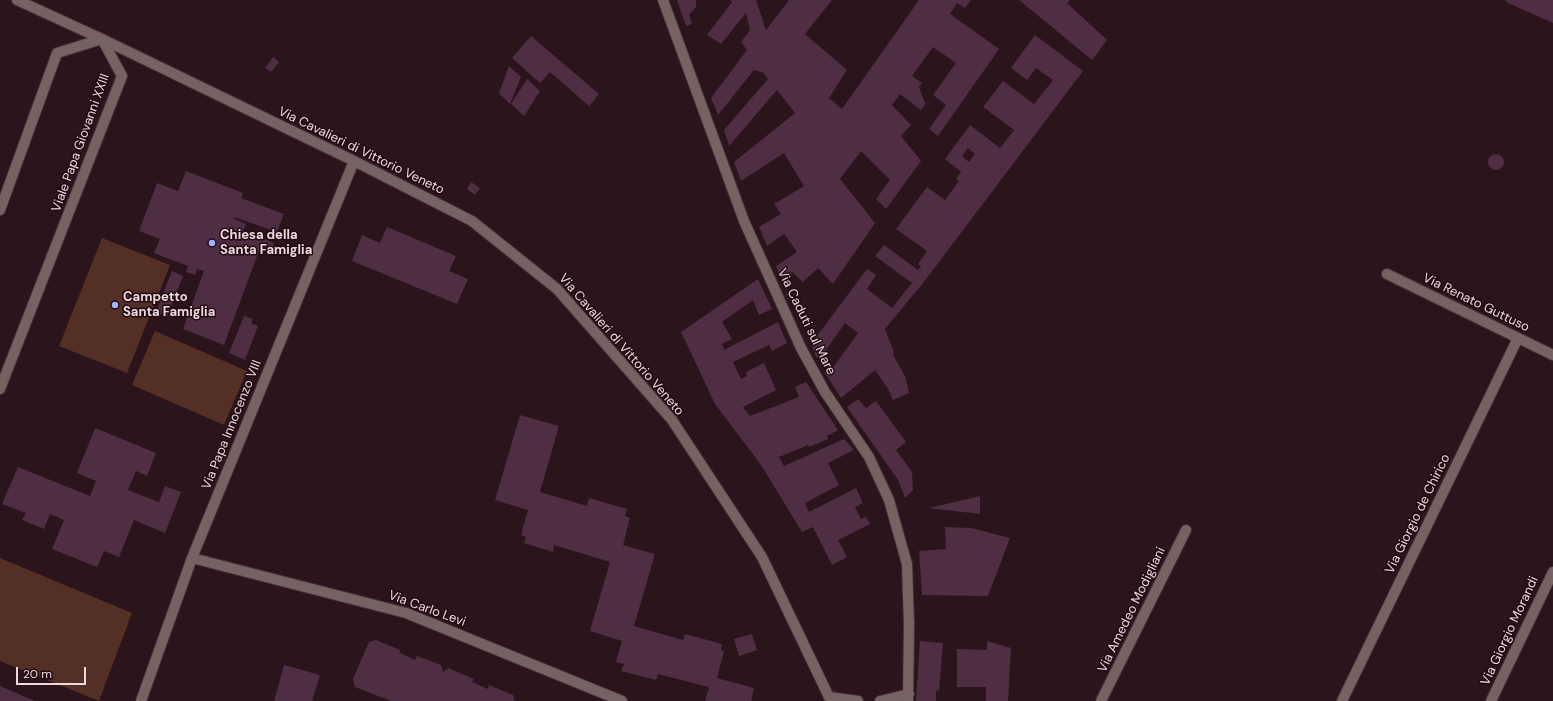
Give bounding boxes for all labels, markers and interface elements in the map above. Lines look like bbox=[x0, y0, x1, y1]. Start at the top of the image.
street label: Viale Papa Giovanni XXIII bbox=[49, 72, 113, 214]
street label: Via Cavalieri di Vittorio Veneto bbox=[275, 104, 447, 198]
place label: Chiesa della Santa Famiglia bbox=[220, 228, 312, 259]
marker: Chiesa della Santa Famiglia bbox=[207, 238, 217, 248]
street label: Via Caduti sul Mare bbox=[773, 266, 839, 378]
street label: Via Renato Guttuso bbox=[1420, 270, 1532, 336]
street label: Via Cavalieri di Vittorio Veneto bbox=[555, 271, 687, 419]
place label: Campetto Santa Famiglia bbox=[123, 290, 215, 321]
marker: Campetto Santa Famiglia bbox=[110, 300, 120, 310]
street label: Via Papa Innocenzo VIII bbox=[199, 358, 265, 492]
street label: Via Giorgio de Chirico bbox=[1382, 452, 1454, 576]
street label: Via Amedeo Modigliani bbox=[1095, 545, 1169, 675]
street label: Via Giorgio Morandi bbox=[1478, 574, 1542, 688]
street label: Via Carlo Levi bbox=[386, 588, 468, 630]
scale bar bbox=[18, 659, 88, 685]
text: 20 m bbox=[23, 666, 52, 682]

